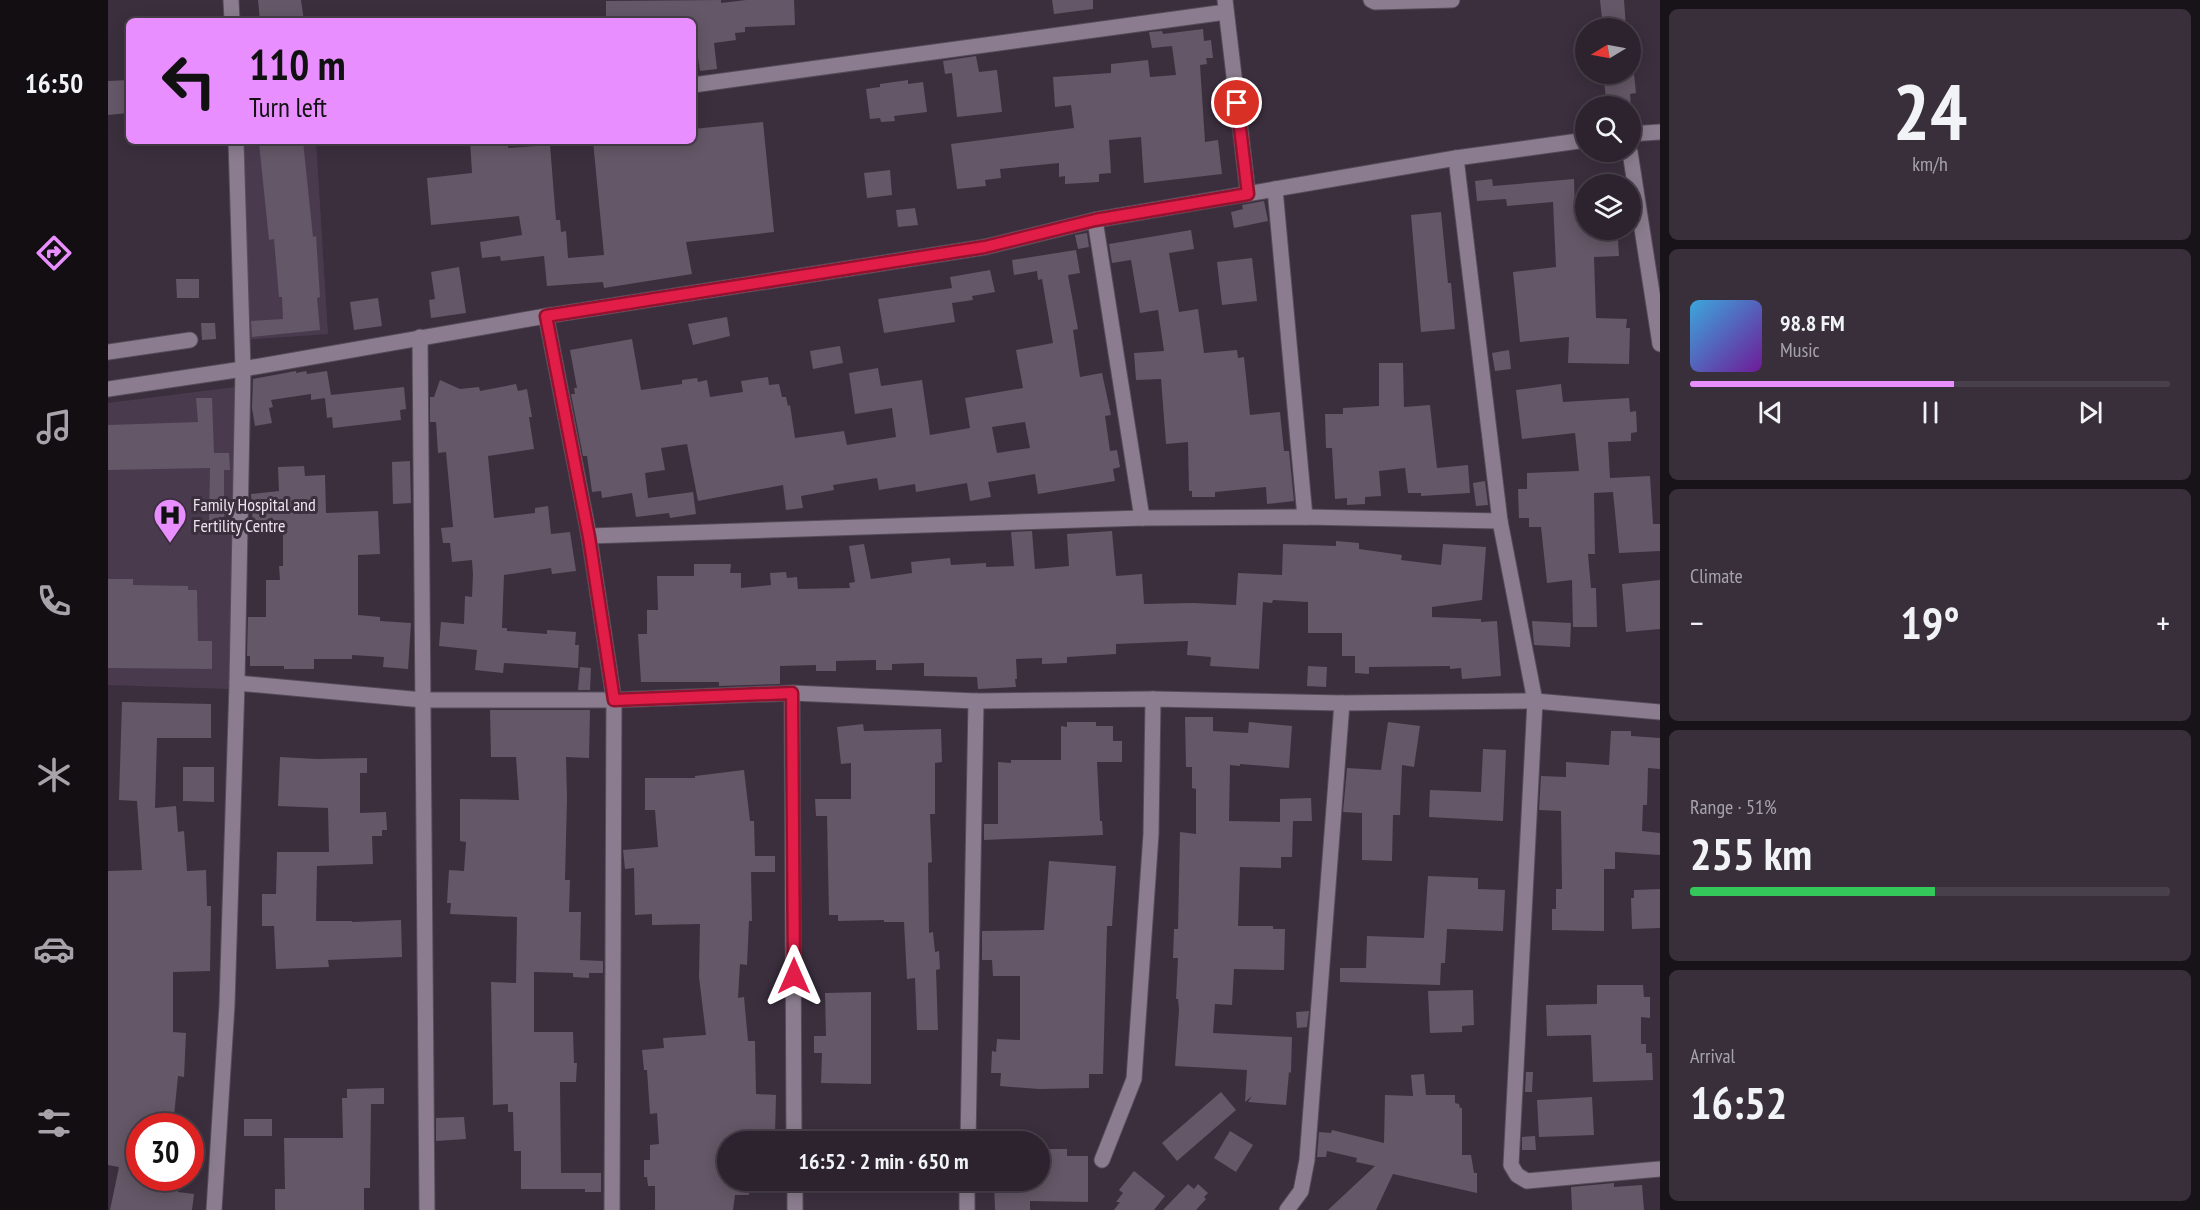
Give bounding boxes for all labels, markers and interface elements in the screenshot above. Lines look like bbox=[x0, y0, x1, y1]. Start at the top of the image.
north arrow bbox=[1575, 18, 1641, 84]
map controls bbox=[1575, 18, 1641, 240]
text: 110 m bbox=[249, 37, 346, 92]
icon: left bbox=[150, 42, 228, 120]
text: 24 bbox=[1893, 61, 1967, 162]
text: 16:50 bbox=[25, 66, 83, 100]
pin bbox=[1211, 77, 1262, 128]
icon: arrive bbox=[1220, 86, 1253, 119]
text: Turn left bbox=[249, 90, 327, 124]
button: search bbox=[1575, 96, 1641, 162]
text: km/h bbox=[1912, 151, 1948, 177]
button: layers bbox=[1575, 174, 1641, 240]
icon: directions bbox=[33, 232, 75, 274]
text: 98.8 FM bbox=[1780, 309, 1845, 337]
text: Music bbox=[1780, 337, 1820, 363]
icon: previous bbox=[1754, 396, 1787, 429]
icon: pause bbox=[1914, 396, 1947, 429]
icon: next bbox=[2074, 396, 2107, 429]
icon: music bbox=[33, 406, 75, 448]
place label: Family Hospital and Fertility Centre bbox=[193, 493, 316, 537]
hospital icon: Family Hospital and Fertility Centre bbox=[152, 497, 188, 544]
text: Climate bbox=[1690, 563, 1743, 589]
icon: phone bbox=[33, 580, 75, 622]
text: 19° bbox=[1900, 593, 1960, 651]
text: − bbox=[1690, 601, 1704, 644]
text: + bbox=[2156, 601, 2170, 644]
icon: climate bbox=[33, 754, 75, 796]
text: Range · 51% bbox=[1690, 794, 1777, 820]
text: 255 km bbox=[1690, 824, 1812, 882]
icon: car bbox=[33, 928, 75, 970]
position arrow bbox=[762, 944, 826, 1008]
text: Arrival bbox=[1690, 1043, 1735, 1069]
text: 16:52 bbox=[1690, 1073, 1787, 1131]
icon: filters bbox=[33, 1102, 75, 1144]
speed limit sign: 30 bbox=[126, 1113, 204, 1191]
text: 16:52 · 2 min · 650 m bbox=[798, 1147, 969, 1175]

